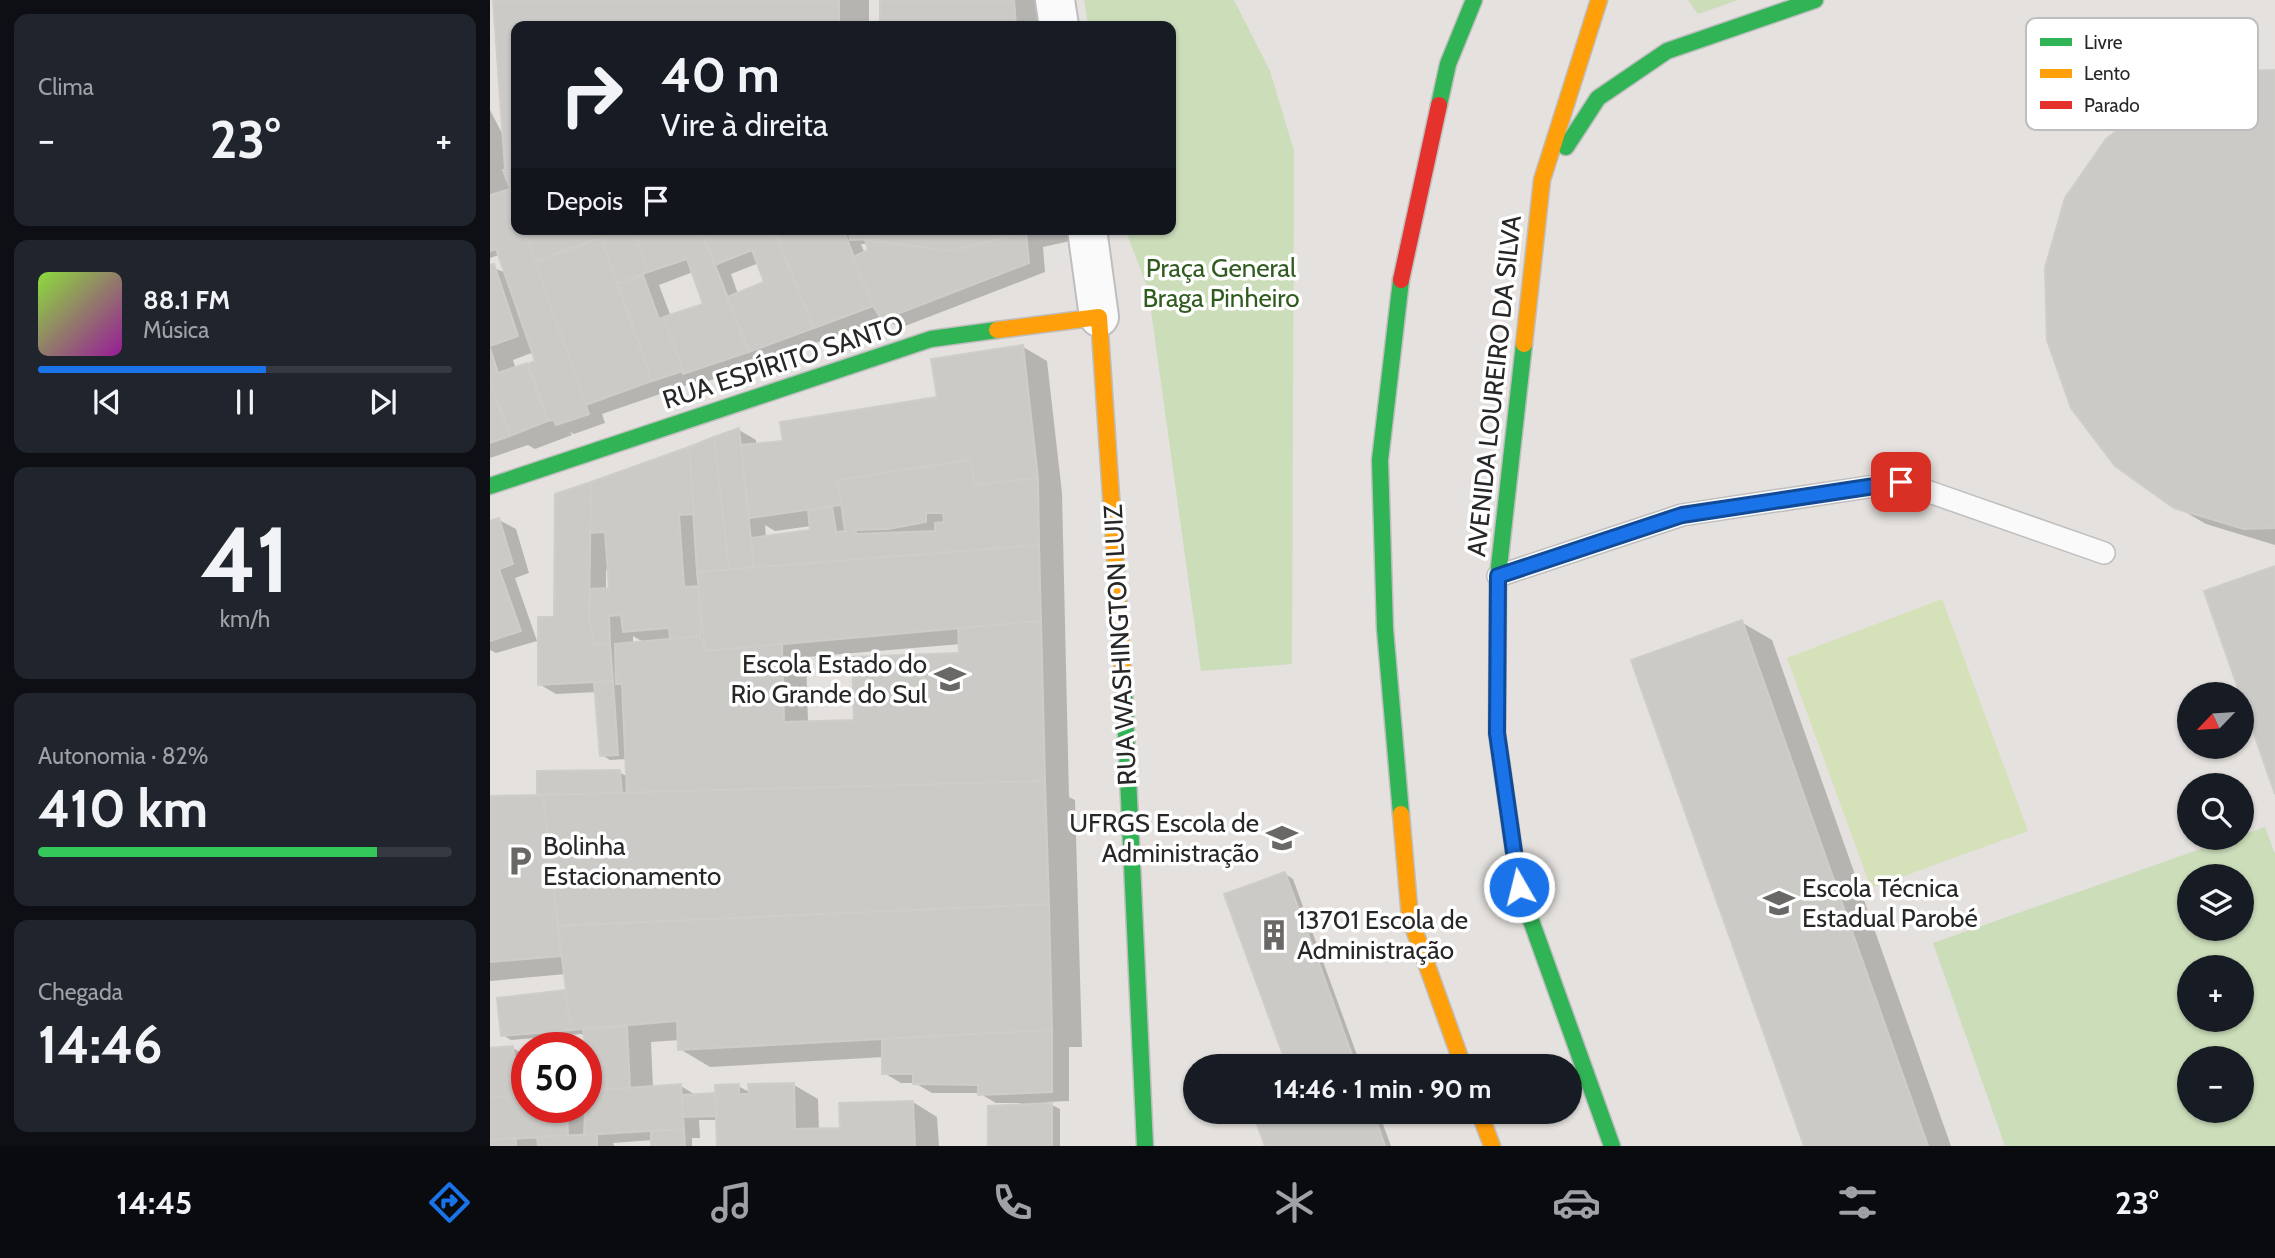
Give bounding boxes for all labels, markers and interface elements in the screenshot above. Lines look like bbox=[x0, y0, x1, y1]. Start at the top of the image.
legend bbox=[2026, 18, 2258, 130]
text: Livre bbox=[2084, 31, 2123, 54]
text: 40 m bbox=[661, 45, 780, 104]
icon: right bbox=[546, 49, 637, 140]
text: Lento bbox=[2084, 62, 2130, 85]
text: Clima bbox=[38, 73, 94, 101]
text: Parado bbox=[2084, 94, 2140, 117]
text: Vire à direita bbox=[661, 105, 828, 144]
text: 23° bbox=[210, 108, 280, 171]
text: − bbox=[38, 116, 55, 163]
text: + bbox=[435, 116, 452, 163]
icon: arrive bbox=[637, 182, 675, 220]
text: Depois bbox=[546, 185, 623, 217]
street label: AVENIDA LOUREIRO DA SILVA bbox=[1460, 214, 1528, 558]
park label: Praça General Braga Pinheiro bbox=[1142, 252, 1300, 314]
text: 88.1 FM bbox=[143, 284, 230, 316]
street label: RUA ESPÍRITO SANTO bbox=[659, 308, 907, 416]
text: Música bbox=[143, 316, 209, 344]
icon: previous bbox=[88, 383, 126, 421]
icon: pause bbox=[226, 383, 264, 421]
icon: next bbox=[364, 383, 402, 421]
pin bbox=[1871, 452, 1931, 512]
icon: arrive bbox=[1882, 463, 1920, 501]
street label: RUA WASHINGTON LUIZ bbox=[1097, 503, 1143, 786]
text: 41 bbox=[200, 504, 290, 615]
text: km/h bbox=[220, 605, 270, 633]
place label: Escola Estado do Rio Grande do Sul bbox=[731, 648, 927, 710]
school or university icon: Escola Estado do Rio Grande do Sul bbox=[933, 662, 967, 696]
north arrow bbox=[2177, 682, 2254, 760]
map controls bbox=[2177, 682, 2254, 1123]
text: Autonomia · 82% bbox=[38, 742, 208, 770]
button: search bbox=[2177, 773, 2254, 850]
text: 410 km bbox=[38, 777, 208, 840]
place label: UFRGS Escola de Administração bbox=[1069, 807, 1259, 869]
school or university icon: UFRGS Escola de Administração bbox=[1265, 821, 1299, 855]
place label: Bolinha Estacionamento bbox=[543, 830, 721, 892]
parking icon: Bolinha Estacionamento bbox=[503, 844, 537, 878]
position arrow bbox=[1482, 850, 1556, 924]
button: layers bbox=[2177, 864, 2254, 941]
place label: Escola Técnica Estadual Parobé bbox=[1802, 872, 1978, 934]
school or university icon: Escola Técnica Estadual Parobé bbox=[1762, 886, 1796, 920]
place label: 13701 Escola de Administração bbox=[1297, 904, 1468, 966]
building icon: 13701 Escola de Administração bbox=[1257, 918, 1291, 952]
button: + bbox=[2177, 955, 2254, 1032]
text: Chegada bbox=[38, 978, 123, 1006]
text: 14:46 bbox=[38, 1013, 163, 1076]
speed limit sign: 50 bbox=[511, 1032, 602, 1123]
button: − bbox=[2177, 1046, 2254, 1123]
text: 14:46 · 1 min · 90 m bbox=[1274, 1073, 1491, 1105]
icon: directions bbox=[425, 1178, 474, 1227]
icon: music bbox=[707, 1178, 756, 1227]
icon: phone bbox=[988, 1178, 1037, 1227]
icon: climate bbox=[1270, 1178, 1319, 1227]
icon: car bbox=[1552, 1178, 1601, 1227]
icon: filters bbox=[1833, 1178, 1882, 1227]
text: 14:45 bbox=[116, 1183, 192, 1222]
text: 23° bbox=[2115, 1183, 2159, 1222]

